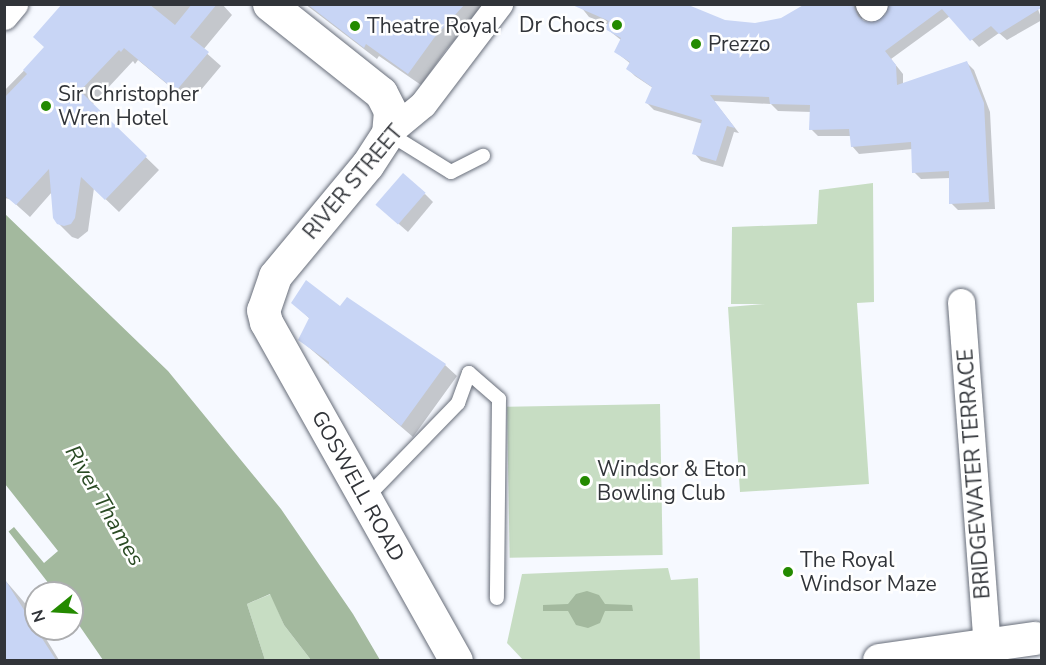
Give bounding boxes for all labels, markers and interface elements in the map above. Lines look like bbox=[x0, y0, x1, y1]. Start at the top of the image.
place label: Dr Chocs bbox=[519, 12, 605, 38]
place label: Theatre Royal bbox=[367, 13, 498, 39]
marker: Dr Chocs bbox=[610, 18, 624, 32]
marker: Theatre Royal bbox=[348, 19, 362, 33]
place label: Prezzo bbox=[708, 31, 771, 57]
marker: Prezzo bbox=[689, 37, 703, 51]
place label: Sir Christopher Wren Hotel bbox=[58, 81, 199, 131]
marker: Sir Christopher Wren Hotel bbox=[39, 99, 53, 113]
street label: RIVER STREET bbox=[298, 120, 408, 244]
street label: BRIDGEWATER TERRACE bbox=[953, 348, 995, 600]
street label: GOSWELL ROAD bbox=[306, 406, 410, 566]
water label: River Thames bbox=[59, 441, 149, 571]
place label: Windsor & Eton Bowling Club bbox=[597, 456, 747, 506]
marker: Windsor & Eton Bowling Club bbox=[578, 474, 592, 488]
place label: The Royal Windsor Maze bbox=[800, 547, 937, 597]
marker: The Royal Windsor Maze bbox=[781, 565, 795, 579]
north arrow bbox=[24, 581, 84, 641]
text: N bbox=[26, 607, 51, 625]

